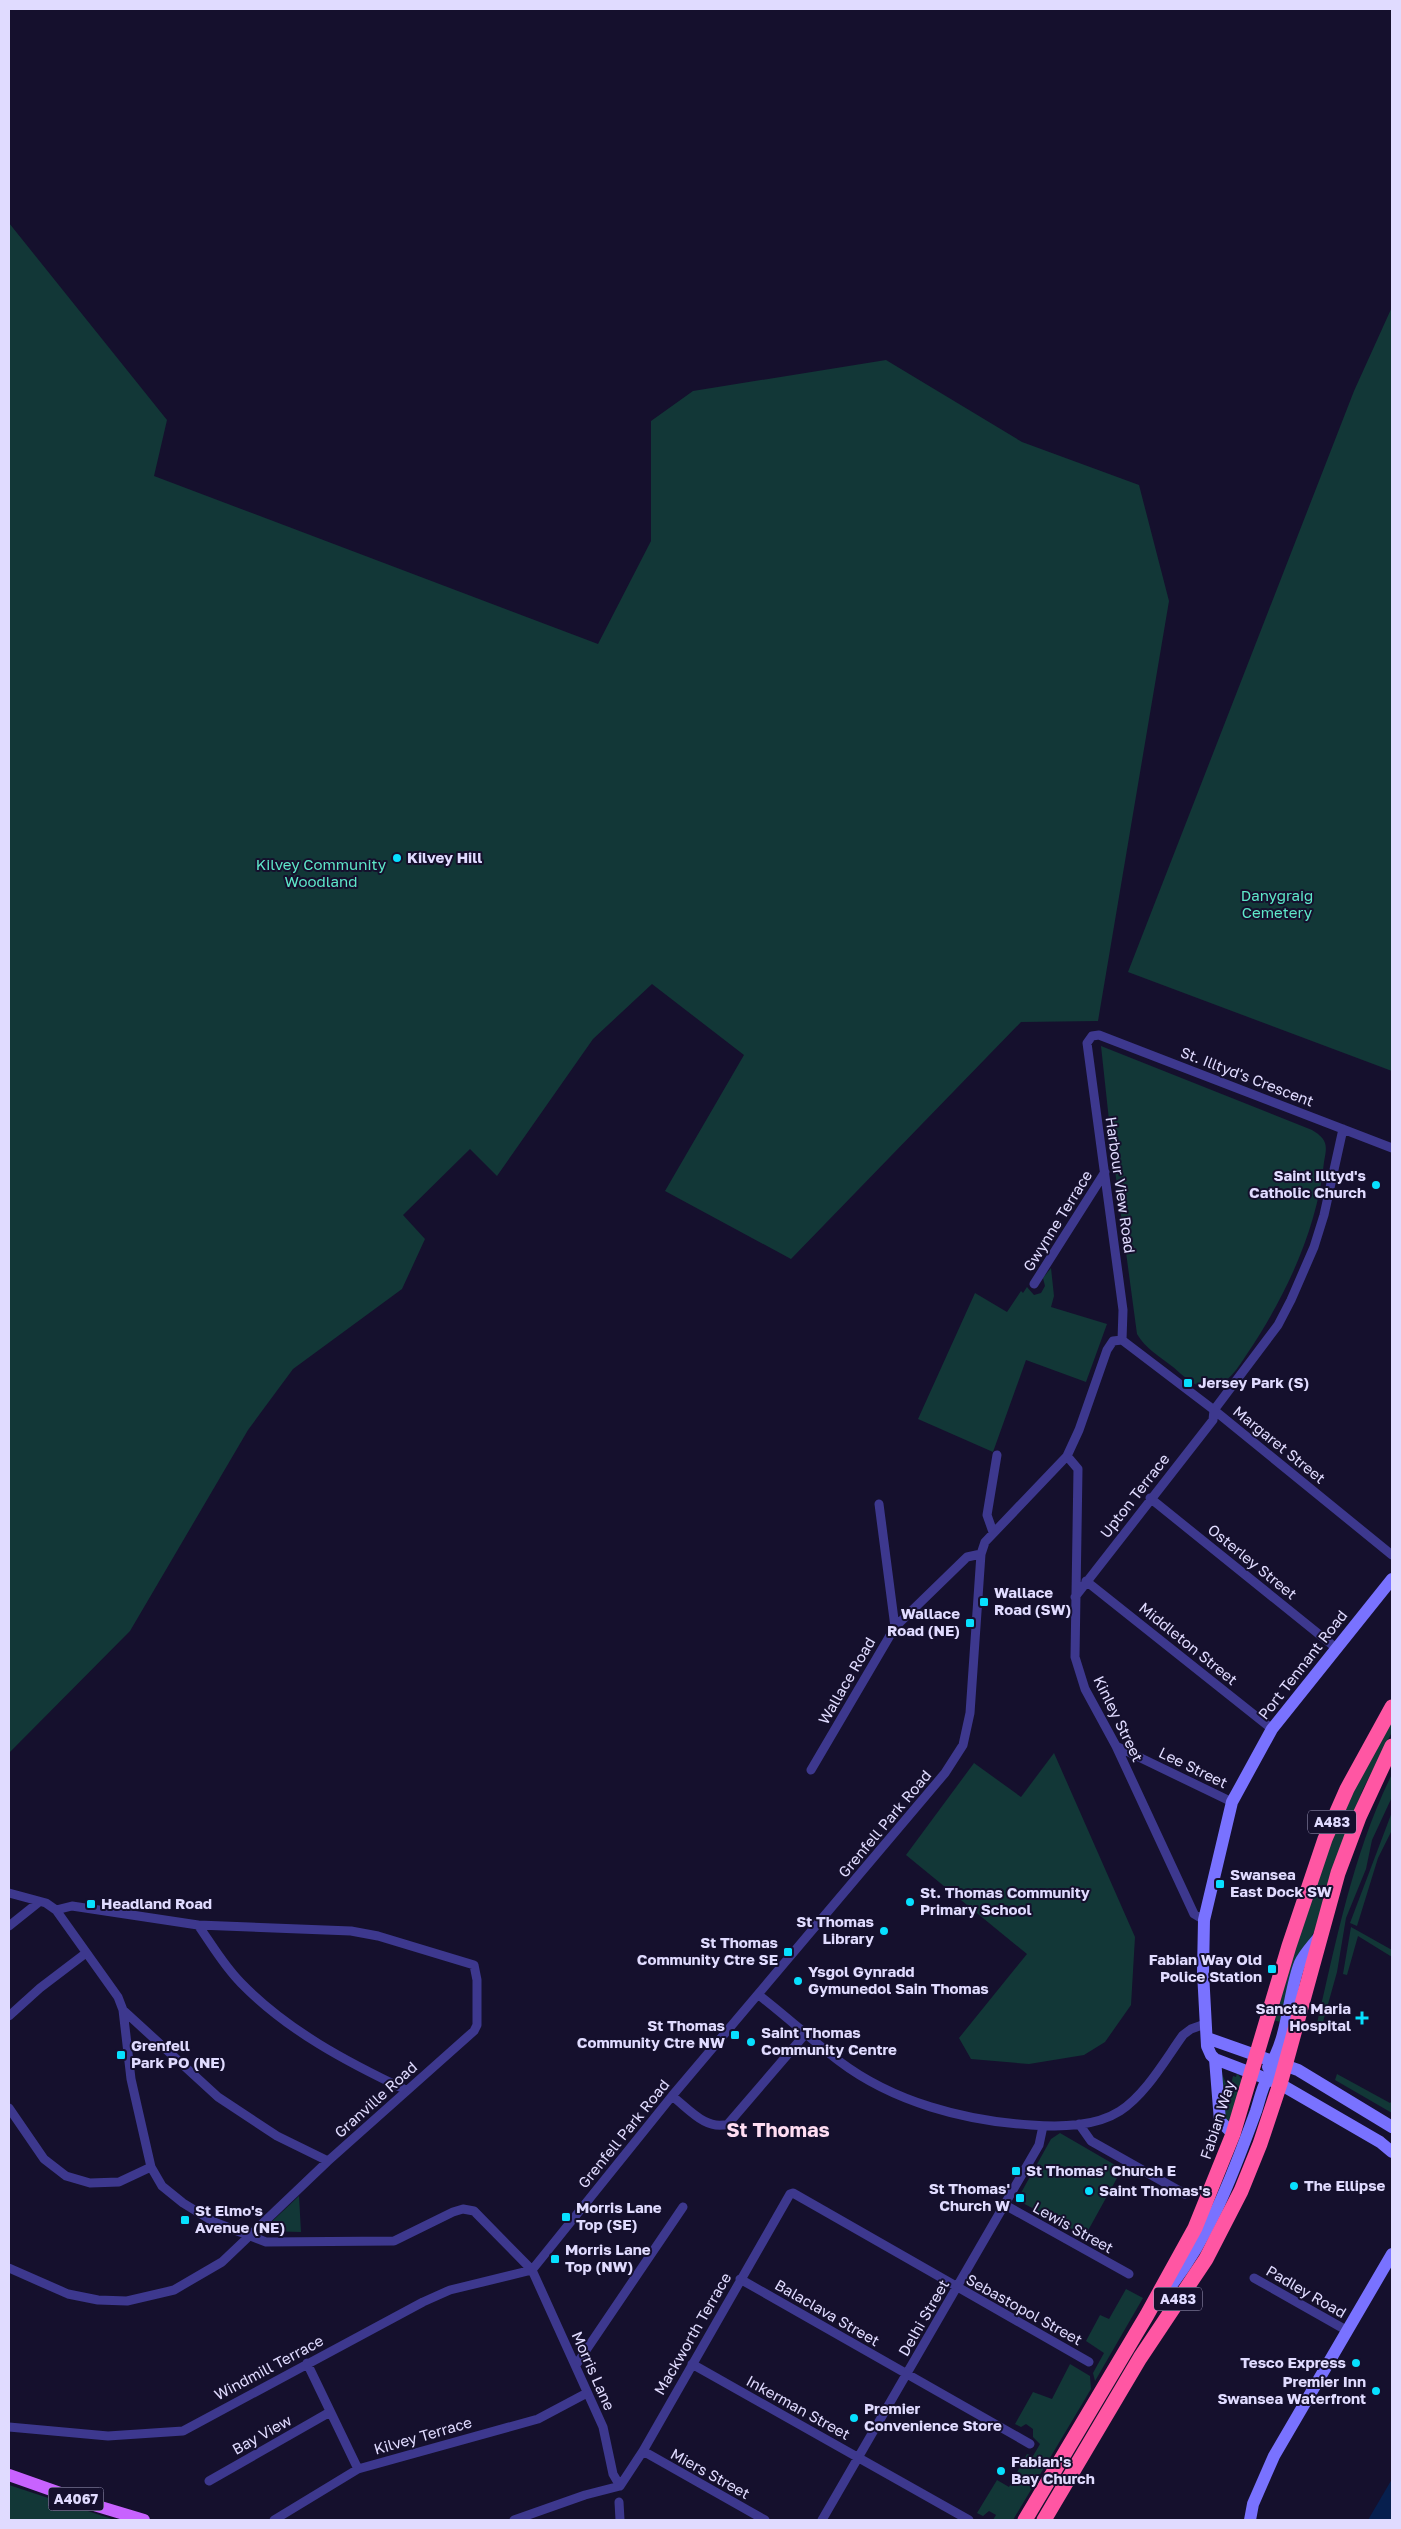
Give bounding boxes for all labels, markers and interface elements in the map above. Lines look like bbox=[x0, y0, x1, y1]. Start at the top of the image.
place label: Kilvey Hill bbox=[407, 848, 482, 866]
marker: Kilvey Hill bbox=[391, 852, 403, 864]
park label: Kilvey Community Woodland bbox=[256, 855, 387, 890]
park label: Danygraig Cemetery bbox=[1241, 886, 1313, 921]
street label: St. Illtyd's Crescent bbox=[1178, 1042, 1316, 1110]
street label: Harbour View Road bbox=[1102, 1115, 1139, 1254]
street label: Gwynne Terrace bbox=[1019, 1166, 1096, 1274]
place label: Saint Illtyd's Catholic Church bbox=[1249, 1166, 1366, 1201]
marker: Saint Illtyd's Catholic Church bbox=[1370, 1179, 1382, 1191]
place label: Jersey Park (S) bbox=[1198, 1373, 1309, 1391]
marker: Jersey Park (S) bbox=[1182, 1377, 1194, 1389]
street label: Margaret Street bbox=[1230, 1402, 1329, 1487]
street label: Upton Terrace bbox=[1096, 1450, 1173, 1541]
street label: Osterley Street bbox=[1205, 1520, 1301, 1603]
place label: Wallace Road (SW) bbox=[994, 1583, 1071, 1618]
marker: Wallace Road (SW) bbox=[978, 1596, 990, 1608]
street label: Middleton Street bbox=[1136, 1598, 1241, 1688]
place label: Wallace Road (NE) bbox=[887, 1604, 960, 1639]
street label: Port Tennant Road bbox=[1254, 1606, 1350, 1723]
marker: Wallace Road (NE) bbox=[964, 1617, 976, 1629]
street label: Wallace Road bbox=[814, 1634, 878, 1727]
street label: Kinley Street bbox=[1090, 1673, 1147, 1764]
street label: Lee Street bbox=[1156, 1743, 1231, 1791]
street label: Grenfell Park Road bbox=[834, 1766, 934, 1881]
road number: A483 bbox=[1308, 1810, 1356, 1834]
place label: Swansea East Dock SW bbox=[1230, 1865, 1332, 1900]
marker: Swansea East Dock SW bbox=[1214, 1878, 1226, 1890]
place label: St. Thomas Community Primary School bbox=[920, 1883, 1090, 1918]
place label: Headland Road bbox=[101, 1894, 212, 1912]
marker: St. Thomas Community Primary School bbox=[904, 1896, 916, 1908]
marker: Headland Road bbox=[85, 1898, 97, 1910]
place label: St Thomas Library bbox=[796, 1912, 874, 1947]
marker: St Thomas Library bbox=[878, 1925, 890, 1937]
place label: St Thomas Community Ctre SE bbox=[637, 1933, 778, 1968]
marker: St Thomas Community Ctre SE bbox=[782, 1946, 794, 1958]
place label: Fabian Way Old Police Station bbox=[1149, 1950, 1262, 1985]
place label: Ysgol Gynradd Gymunedol Sain Thomas bbox=[808, 1962, 989, 1997]
marker: Fabian Way Old Police Station bbox=[1266, 1963, 1278, 1975]
marker: Ysgol Gynradd Gymunedol Sain Thomas bbox=[792, 1975, 804, 1987]
place label: Sancta Maria Hospital bbox=[1255, 1999, 1351, 2034]
marker: Sancta Maria Hospital bbox=[1355, 2011, 1369, 2025]
place label: St Thomas Community Ctre NW bbox=[577, 2016, 725, 2051]
place label: Saint Thomas Community Centre bbox=[761, 2023, 897, 2058]
marker: St Thomas Community Ctre NW bbox=[729, 2029, 741, 2041]
place label: Grenfell Park PO (NE) bbox=[131, 2036, 225, 2071]
marker: Saint Thomas Community Centre bbox=[745, 2036, 757, 2048]
marker: Grenfell Park PO (NE) bbox=[115, 2049, 127, 2061]
street label: Granville Road bbox=[330, 2058, 420, 2141]
street label: Grenfell Park Road bbox=[574, 2075, 673, 2191]
street label: Fabian Way bbox=[1196, 2077, 1238, 2162]
district label: St Thomas bbox=[726, 2117, 830, 2141]
place label: St Thomas' Church E bbox=[1026, 2161, 1176, 2179]
marker: St Thomas' Church E bbox=[1010, 2165, 1022, 2177]
place label: The Ellipse bbox=[1304, 2176, 1386, 2194]
place label: St Thomas' Church W bbox=[929, 2179, 1010, 2214]
marker: The Ellipse bbox=[1288, 2180, 1300, 2192]
place label: Saint Thomas's bbox=[1099, 2181, 1211, 2199]
marker: Saint Thomas's bbox=[1083, 2185, 1095, 2197]
marker: St Thomas' Church W bbox=[1014, 2192, 1026, 2204]
place label: Morris Lane Top (SE) bbox=[576, 2198, 662, 2233]
street label: Lewis Street bbox=[1030, 2198, 1117, 2257]
place label: St Elmo's Avenue (NE) bbox=[195, 2201, 285, 2236]
marker: Morris Lane Top (SE) bbox=[560, 2211, 572, 2223]
marker: St Elmo's Avenue (NE) bbox=[179, 2214, 191, 2226]
place label: Morris Lane Top (NW) bbox=[565, 2240, 651, 2275]
marker: Morris Lane Top (NW) bbox=[549, 2253, 561, 2265]
street label: Padley Road bbox=[1263, 2261, 1350, 2321]
street label: Mackworth Terrace bbox=[650, 2269, 735, 2398]
street label: Sebastopol Street bbox=[963, 2270, 1086, 2349]
street label: Balaclava Street bbox=[772, 2275, 883, 2349]
street label: Delhi Street bbox=[894, 2276, 952, 2359]
road number: A483 bbox=[1154, 2288, 1202, 2310]
street label: Morris Lane bbox=[569, 2328, 619, 2413]
street label: Windmill Terrace bbox=[211, 2331, 326, 2403]
place label: Tesco Express bbox=[1240, 2353, 1346, 2371]
marker: Tesco Express bbox=[1350, 2357, 1362, 2369]
street label: Inkerman Street bbox=[743, 2371, 853, 2443]
place label: Premier Inn Swansea Waterfront bbox=[1217, 2372, 1366, 2407]
marker: Premier Inn Swansea Waterfront bbox=[1370, 2385, 1382, 2397]
place label: Premier Convenience Store bbox=[864, 2399, 1002, 2434]
street label: Bay View bbox=[229, 2410, 294, 2458]
street label: Kilvey Terrace bbox=[372, 2412, 474, 2458]
marker: Premier Convenience Store bbox=[848, 2412, 860, 2424]
street label: Miers Street bbox=[668, 2444, 753, 2502]
place label: Fabian's Bay Church bbox=[1011, 2452, 1095, 2487]
marker: Fabian's Bay Church bbox=[995, 2465, 1007, 2477]
road number: A4067 bbox=[48, 2488, 104, 2510]

